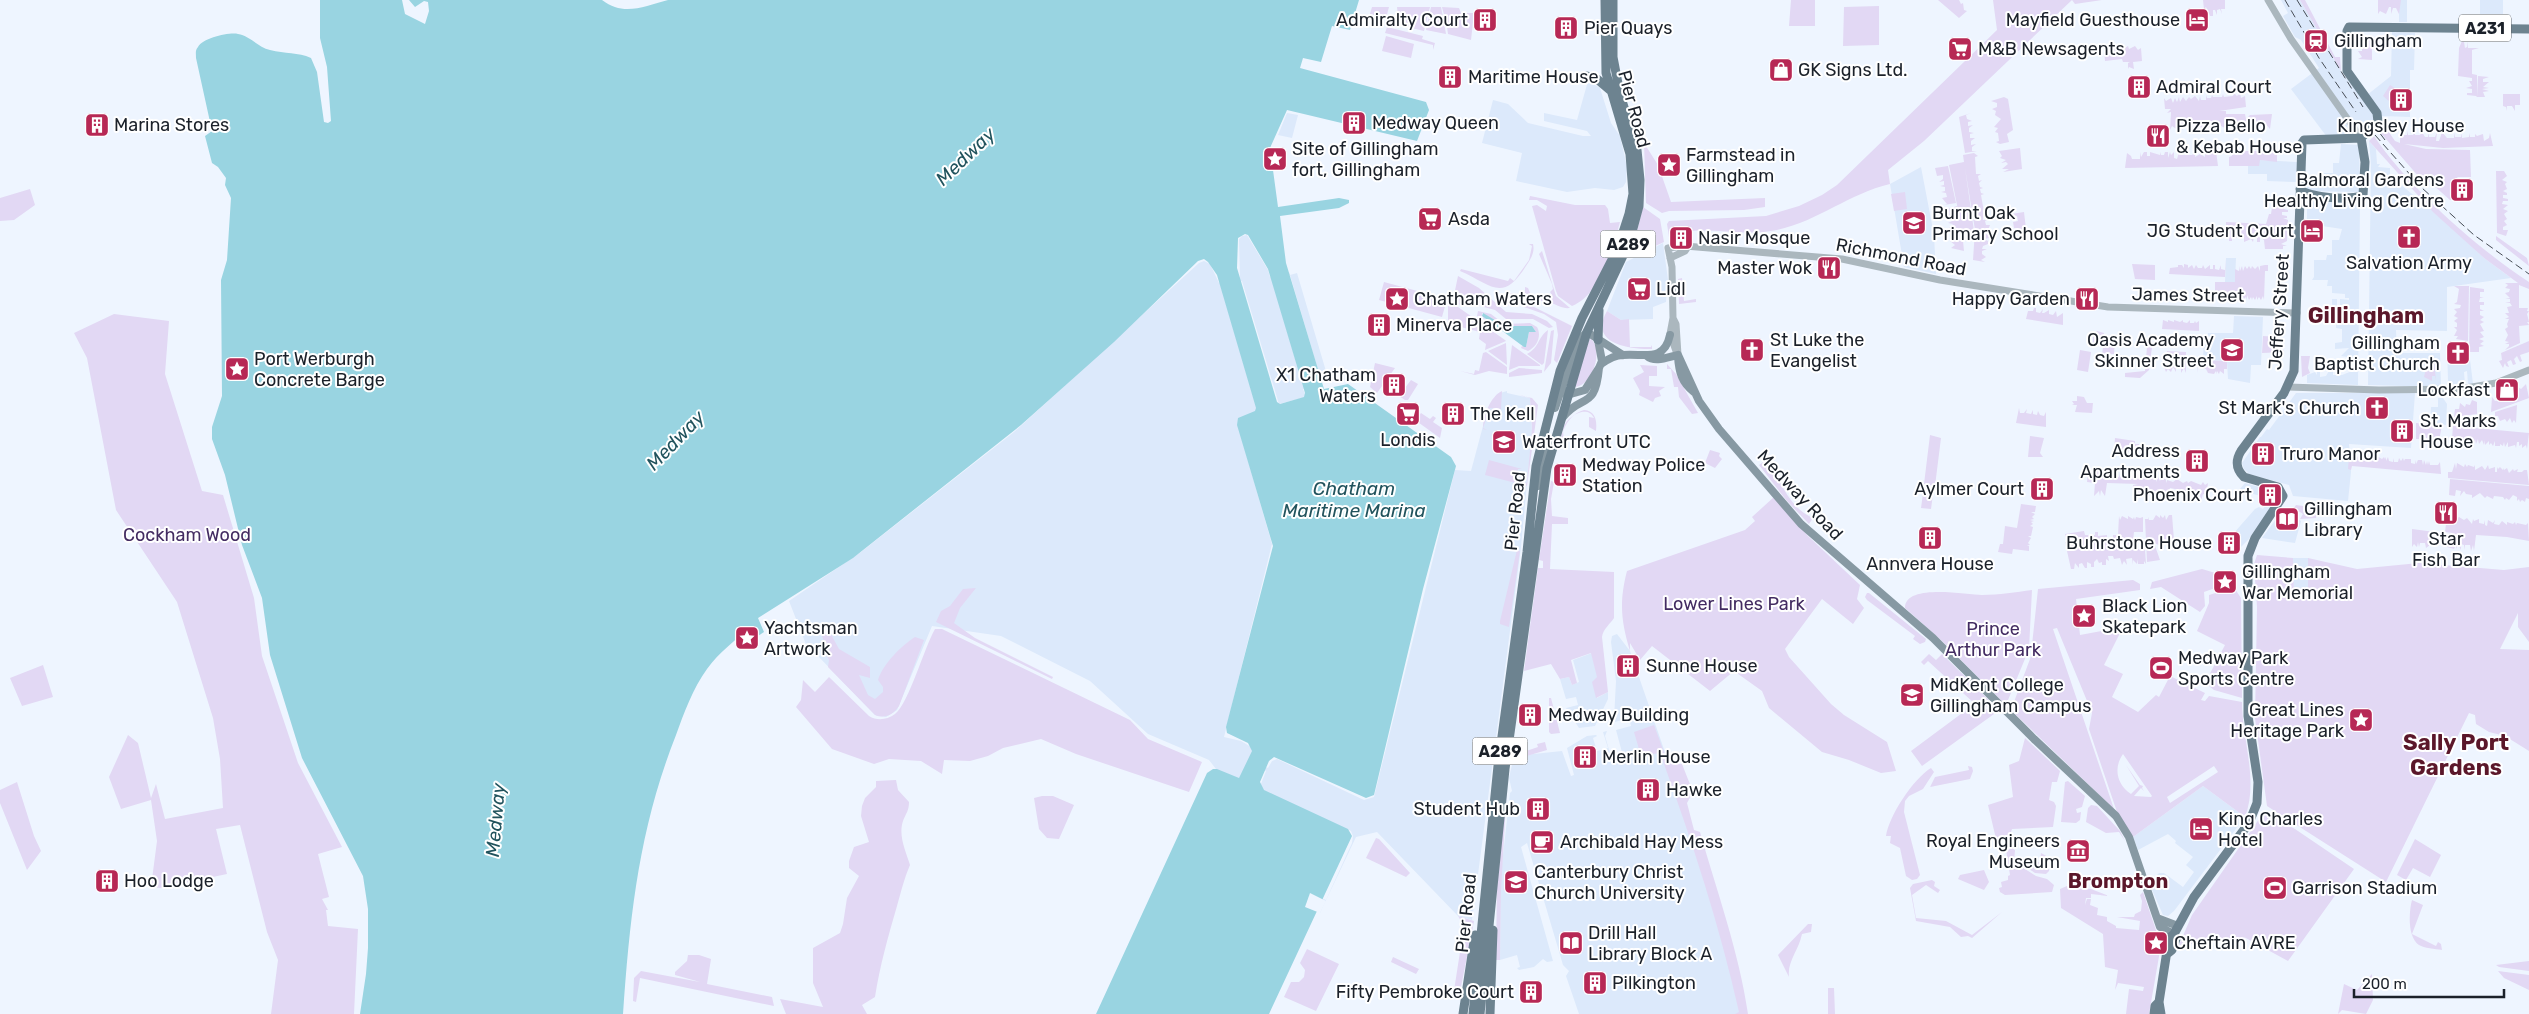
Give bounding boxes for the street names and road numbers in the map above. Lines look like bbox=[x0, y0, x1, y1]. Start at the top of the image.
road number: A231 bbox=[2459, 14, 2511, 42]
street label: Pier Road bbox=[1613, 68, 1655, 150]
road number: A289 bbox=[1600, 230, 1656, 258]
street label: Richmond Road bbox=[1834, 234, 1968, 280]
street label: Jeffery Street bbox=[2264, 253, 2294, 371]
street label: James Street bbox=[2131, 283, 2245, 307]
street label: Medway Road bbox=[1753, 445, 1847, 545]
street label: Pier Road bbox=[1500, 470, 1530, 552]
road number: A289 bbox=[1472, 738, 1528, 764]
street label: Pier Road bbox=[1451, 872, 1481, 954]

